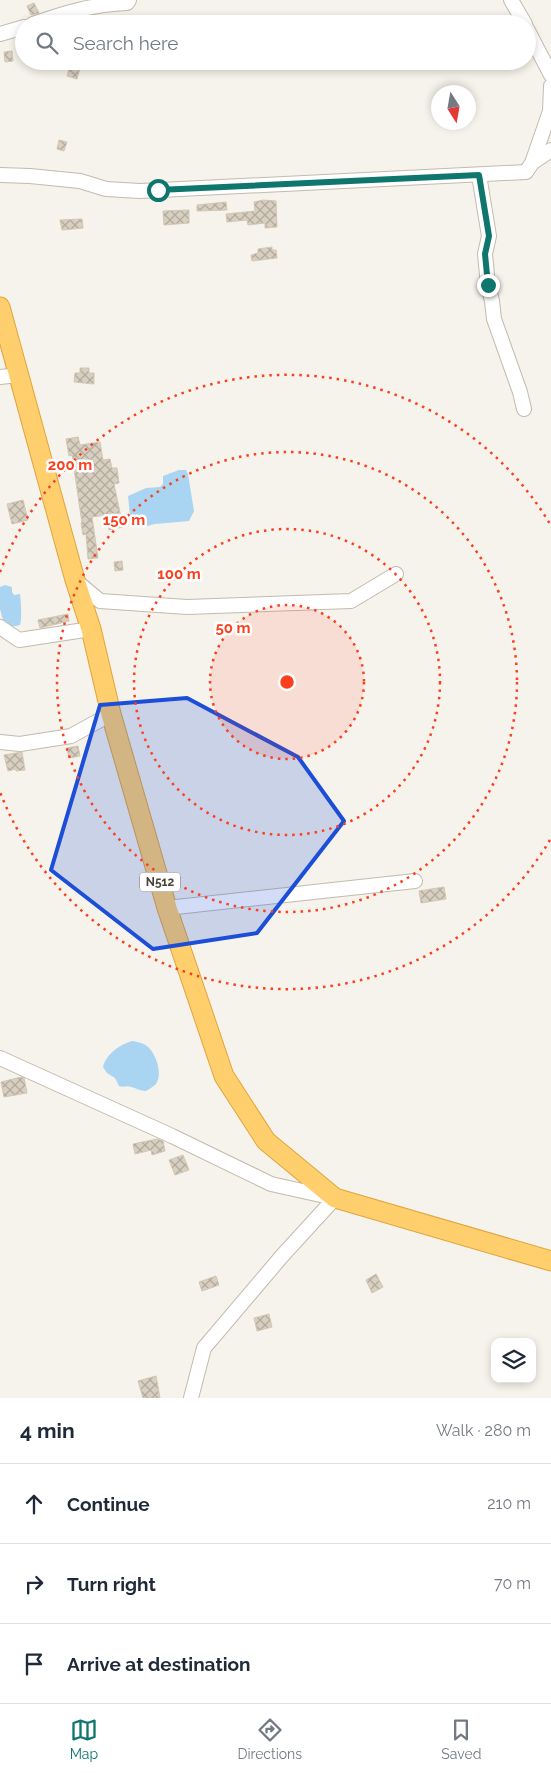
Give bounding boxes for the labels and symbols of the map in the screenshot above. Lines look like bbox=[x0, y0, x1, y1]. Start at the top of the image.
north arrow bbox=[431, 85, 476, 130]
route start bbox=[147, 179, 170, 202]
route end bbox=[477, 274, 500, 297]
text: 200 m bbox=[48, 456, 92, 474]
text: 150 m bbox=[103, 511, 145, 529]
text: 100 m bbox=[157, 565, 201, 583]
text: 50 m bbox=[215, 619, 251, 637]
centre of rings bbox=[278, 673, 296, 691]
road number: N512 bbox=[140, 872, 180, 892]

